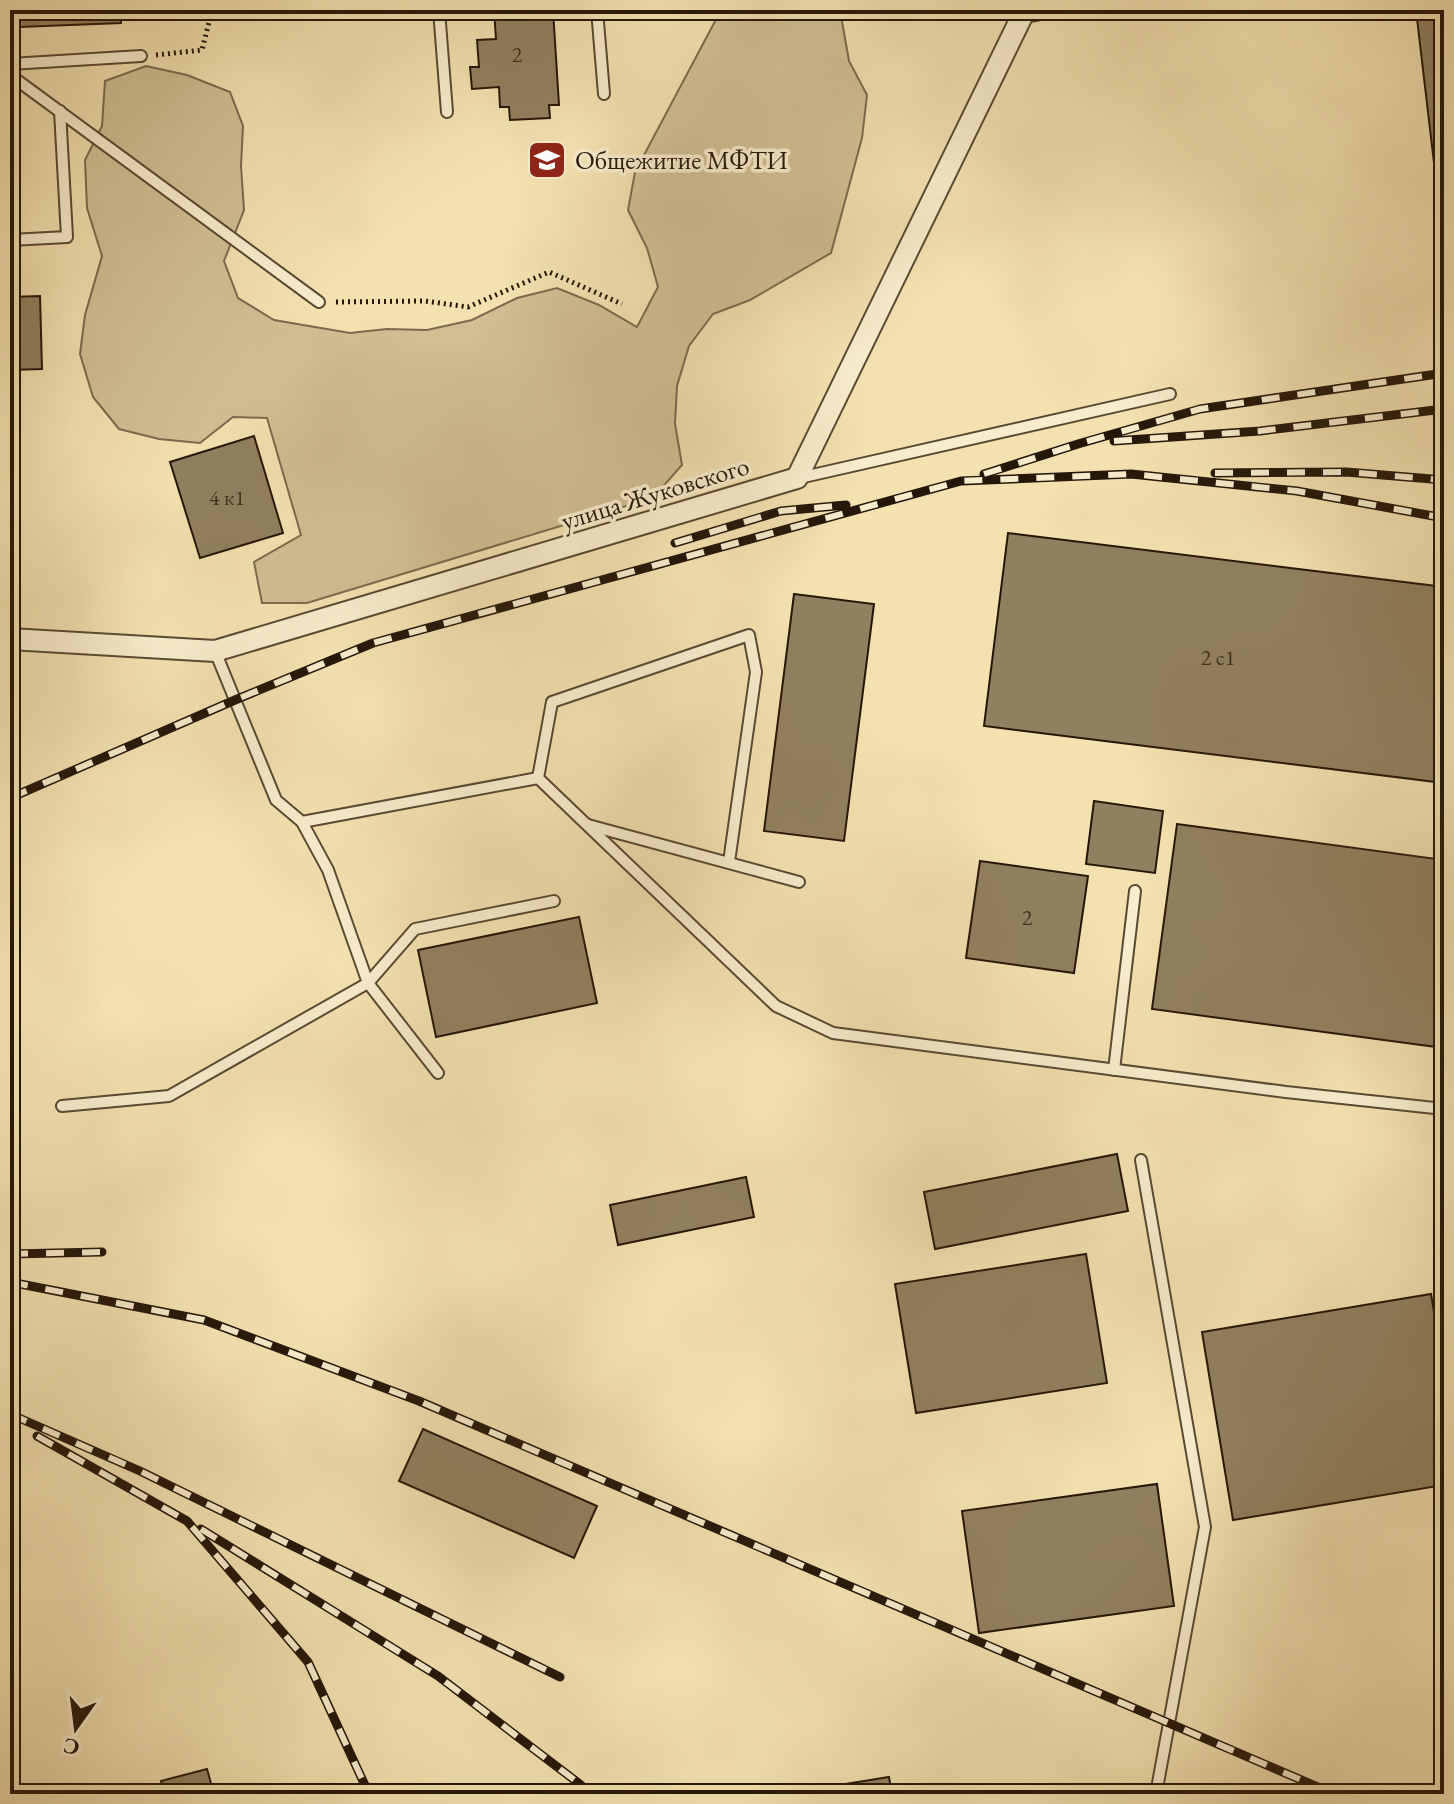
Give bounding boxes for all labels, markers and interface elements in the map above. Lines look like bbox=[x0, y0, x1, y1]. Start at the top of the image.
house number: 2 bbox=[512, 40, 523, 69]
school or university icon: Общежитие МФТИ bbox=[526, 139, 568, 181]
place label: Общежитие МФТИ bbox=[575, 143, 788, 177]
street label: улица Жуковского bbox=[557, 448, 753, 538]
house number: 4 к1 bbox=[209, 483, 245, 512]
house number: 2 с1 bbox=[1201, 643, 1235, 672]
house number: 2 bbox=[1022, 903, 1033, 932]
north arrow bbox=[36, 1688, 116, 1768]
text: С bbox=[60, 1731, 82, 1763]

